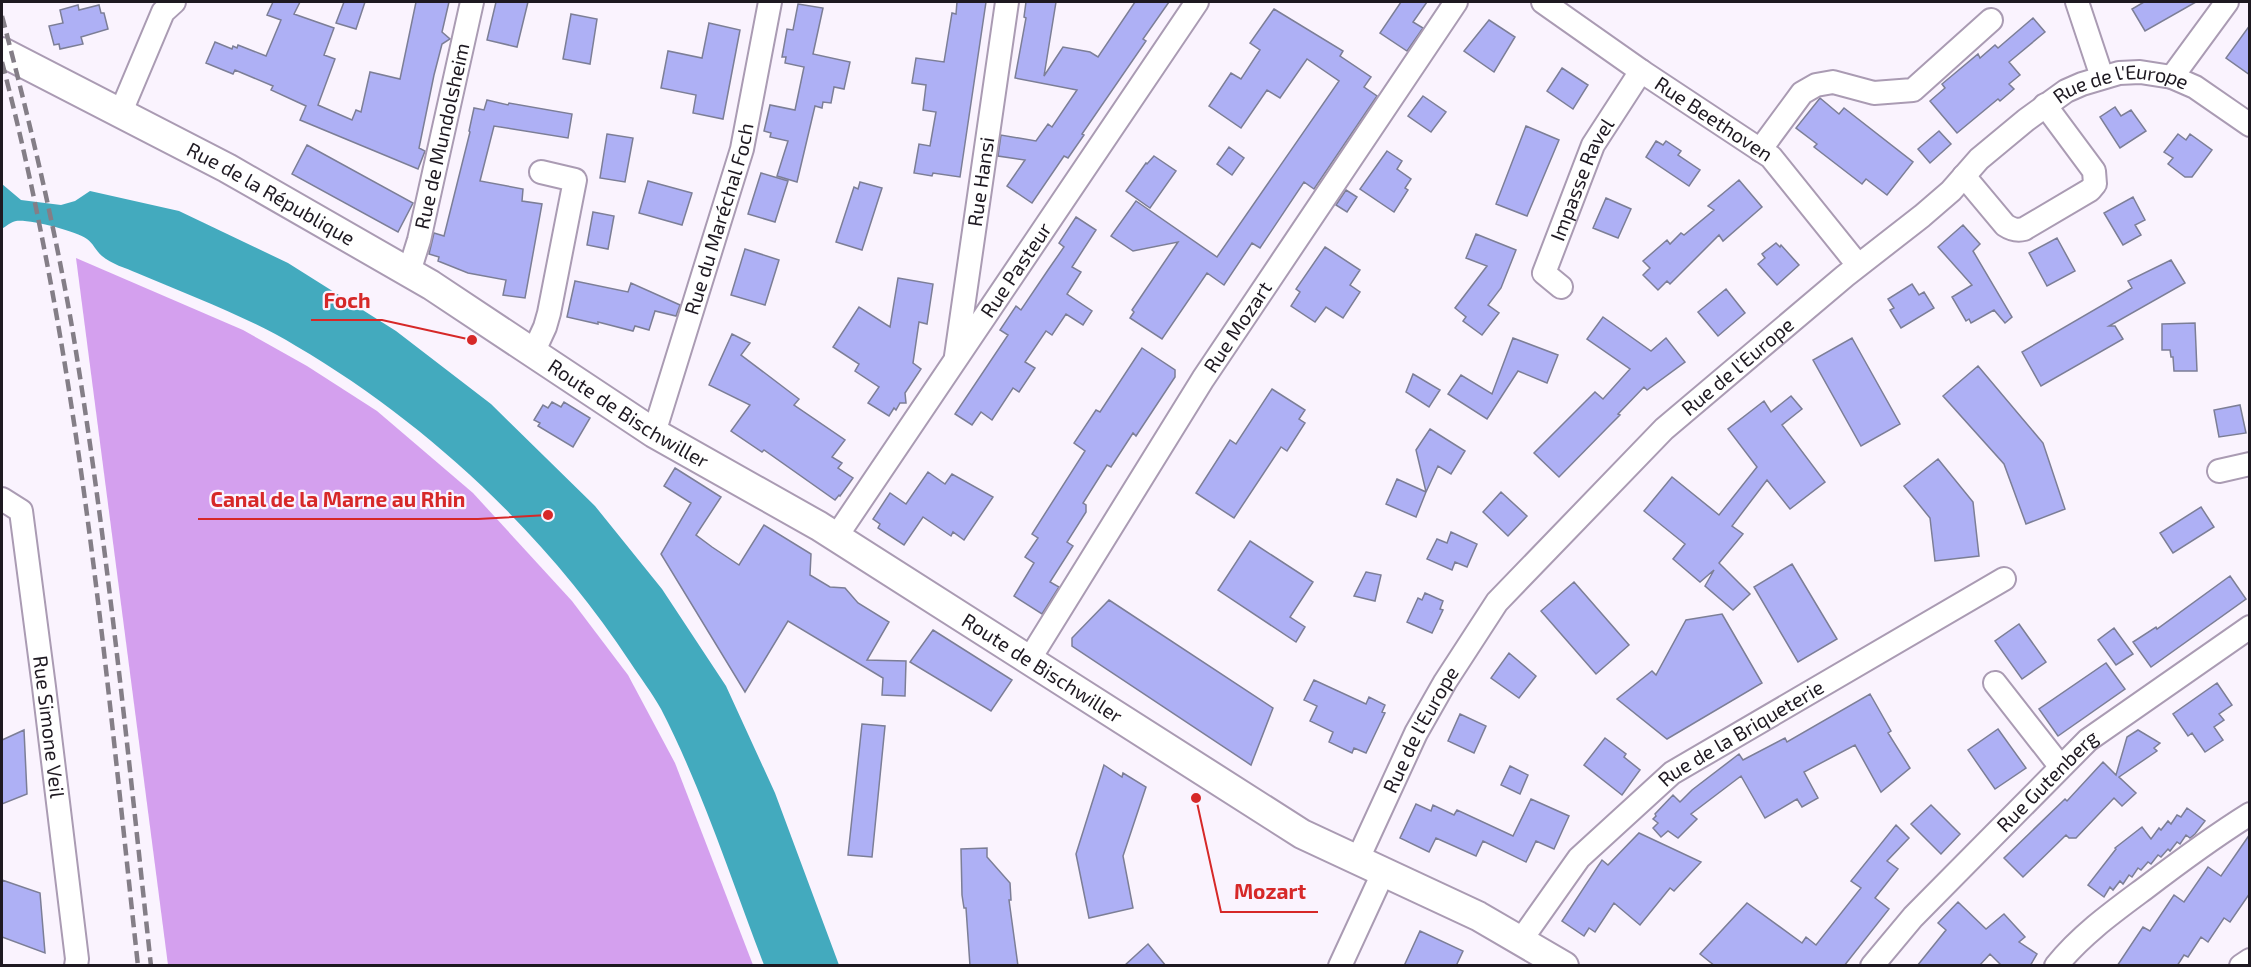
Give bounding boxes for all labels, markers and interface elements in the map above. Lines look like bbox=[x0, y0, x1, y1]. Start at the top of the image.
street label: Rue de Mundolsheim bbox=[409, 40, 474, 231]
street label: Rue de l'Europe bbox=[2048, 59, 2193, 108]
street label: Rue Beethoven bbox=[1651, 71, 1778, 166]
street label: Impasse Ravel bbox=[1544, 113, 1618, 244]
street label: Rue du Maréchal Foch bbox=[678, 121, 758, 317]
street label: Rue Hansi bbox=[962, 135, 998, 228]
street label: Rue de la République bbox=[183, 136, 360, 250]
street label: Rue Pasteur bbox=[975, 217, 1056, 322]
street label: Rue Mozart bbox=[1198, 276, 1276, 377]
callout: Foch bbox=[311, 281, 382, 320]
text: Foch bbox=[323, 287, 371, 312]
street label: Rue de l'Europe bbox=[1676, 312, 1798, 420]
street label: Route de Bischwiller bbox=[544, 353, 713, 472]
callout: Canal de la Marne au Rhin bbox=[198, 480, 478, 519]
text: Canal de la Marne au Rhin bbox=[211, 486, 465, 511]
street label: Route de Bischwiller bbox=[958, 607, 1127, 727]
street label: Rue Simone Veil bbox=[29, 654, 70, 799]
street label: Rue de l'Europe bbox=[1377, 661, 1463, 796]
street label: Rue de la Briqueterie bbox=[1653, 674, 1827, 791]
street label: Rue Gutenberg bbox=[1991, 724, 2102, 837]
callout: Mozart bbox=[1221, 873, 1318, 912]
text: Mozart bbox=[1234, 878, 1306, 903]

